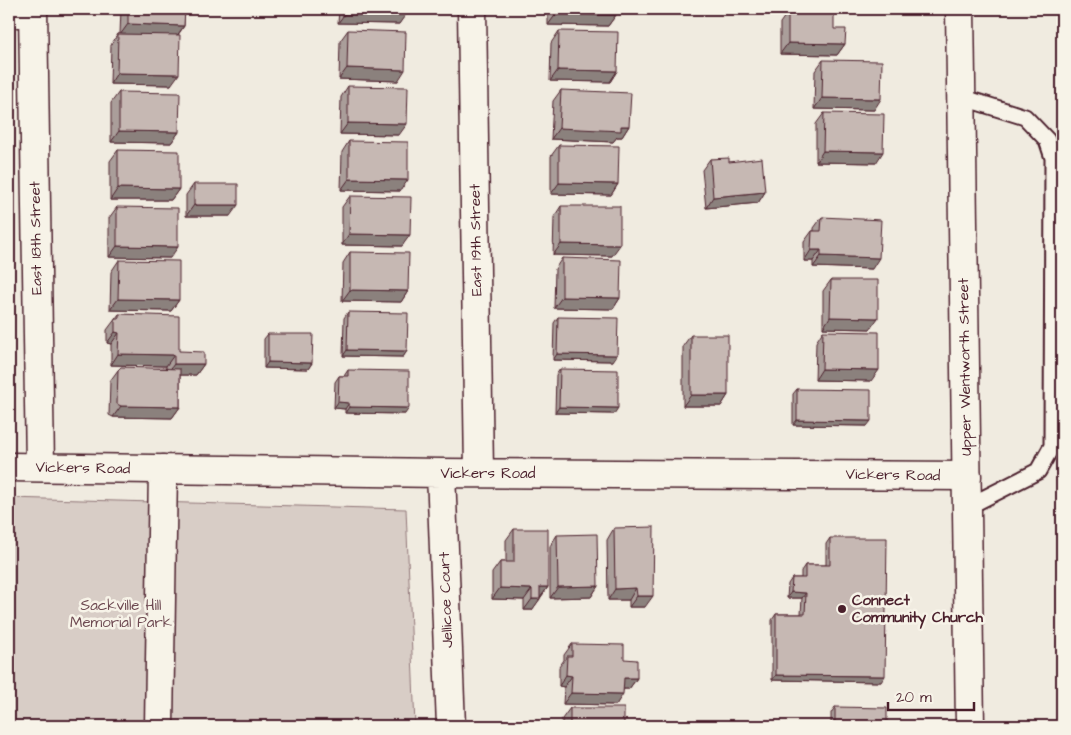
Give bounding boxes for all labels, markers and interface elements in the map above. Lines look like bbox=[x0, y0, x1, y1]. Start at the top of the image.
street label: East 18th Street bbox=[25, 181, 47, 295]
street label: East 19th Street bbox=[465, 184, 487, 296]
street label: Upper Wentworth Street bbox=[953, 278, 977, 456]
street label: Vickers Road bbox=[35, 457, 131, 479]
street label: Vickers Road bbox=[441, 463, 536, 484]
street label: Vickers Road bbox=[845, 464, 941, 486]
street label: Jellicoe Court bbox=[434, 552, 458, 648]
place label: Connect Community Church bbox=[852, 590, 984, 629]
park label: Sackville Hill Memorial Park bbox=[70, 595, 172, 633]
marker: Connect Community Church bbox=[836, 603, 848, 615]
scale bar bbox=[888, 680, 975, 712]
text: 20 m bbox=[896, 687, 932, 708]

